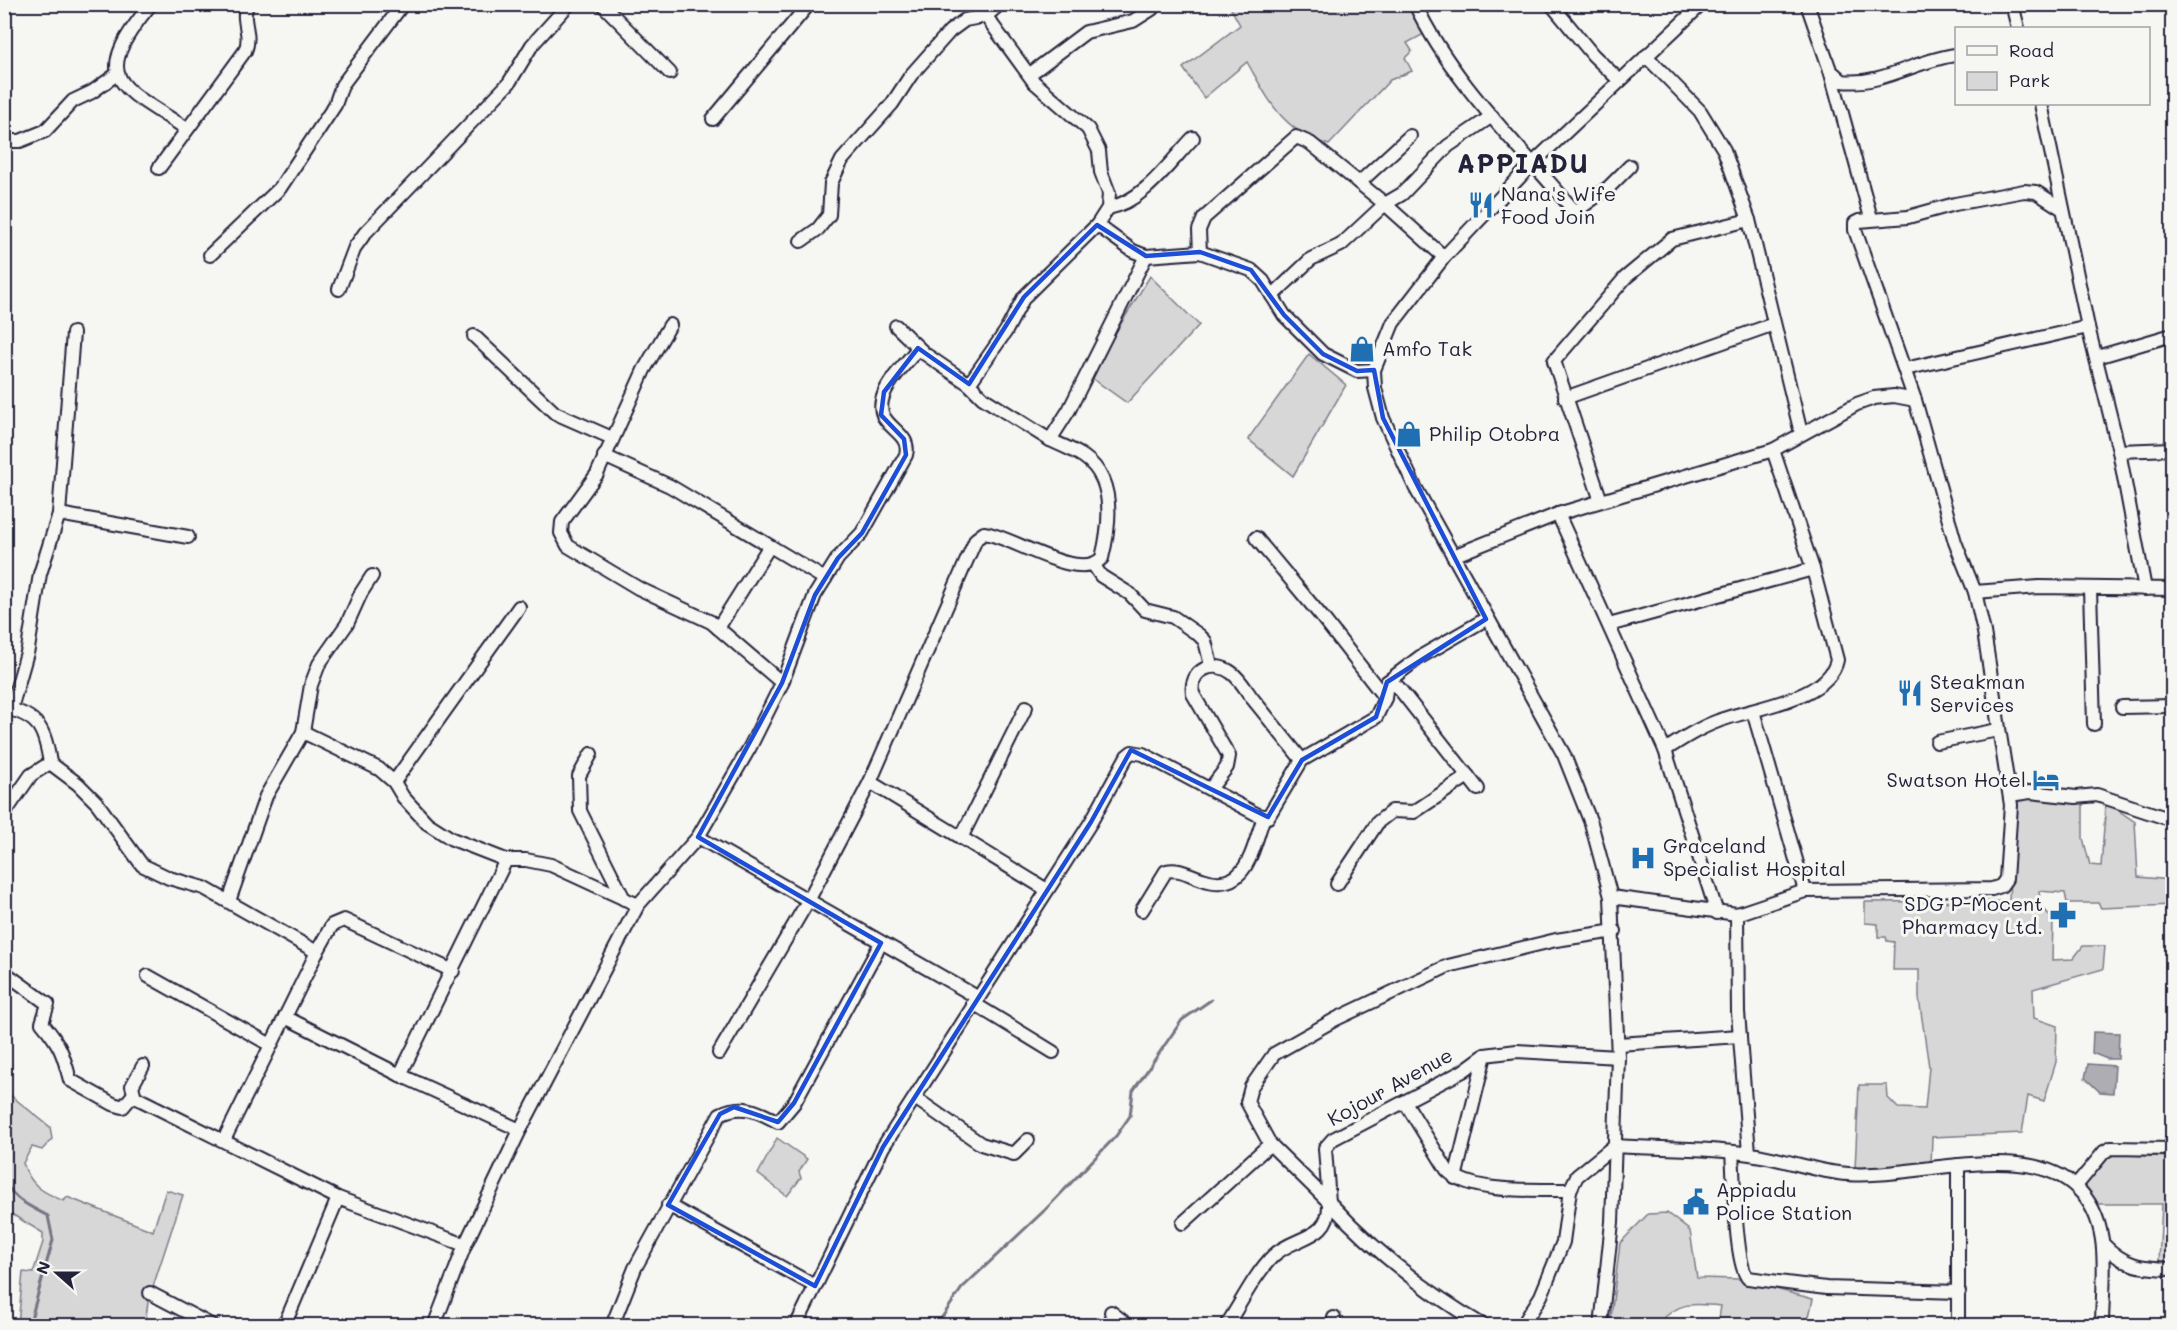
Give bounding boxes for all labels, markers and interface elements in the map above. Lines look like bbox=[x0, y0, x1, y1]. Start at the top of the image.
legend bbox=[1955, 27, 2150, 105]
text: Road bbox=[2009, 38, 2054, 62]
text: Park bbox=[2009, 68, 2050, 92]
district label: APPIADU bbox=[1457, 146, 1589, 180]
place label: Nana's Wife Food Join bbox=[1501, 180, 1616, 229]
restaurant icon: Nana's Wife Food Join bbox=[1466, 190, 1496, 220]
shop icon: Amfo Tak bbox=[1347, 334, 1377, 364]
place label: Amfo Tak bbox=[1382, 335, 1472, 361]
shop icon: Philip Otobra bbox=[1394, 419, 1424, 449]
place label: Philip Otobra bbox=[1429, 420, 1560, 446]
place label: Steakman Services bbox=[1930, 668, 2025, 717]
restaurant icon: Steakman Services bbox=[1895, 678, 1925, 708]
hotel icon: Swatson Hotel bbox=[2031, 765, 2061, 795]
place label: Swatson Hotel bbox=[1887, 766, 2026, 792]
place label: Graceland Specialist Hospital bbox=[1663, 832, 1846, 881]
hospital icon: Graceland Specialist Hospital bbox=[1628, 843, 1658, 873]
place label: SDG P-Mocent Pharmacy Ltd. bbox=[1902, 890, 2043, 939]
pharmacy icon: SDG P-Mocent Pharmacy Ltd. bbox=[2048, 900, 2078, 930]
street label: Kojour Avenue bbox=[1322, 1041, 1457, 1131]
place label: Appiadu Police Station bbox=[1716, 1176, 1852, 1225]
public building icon: Appiadu Police Station bbox=[1681, 1187, 1711, 1217]
north arrow bbox=[27, 1243, 87, 1303]
text: N bbox=[31, 1258, 55, 1277]

